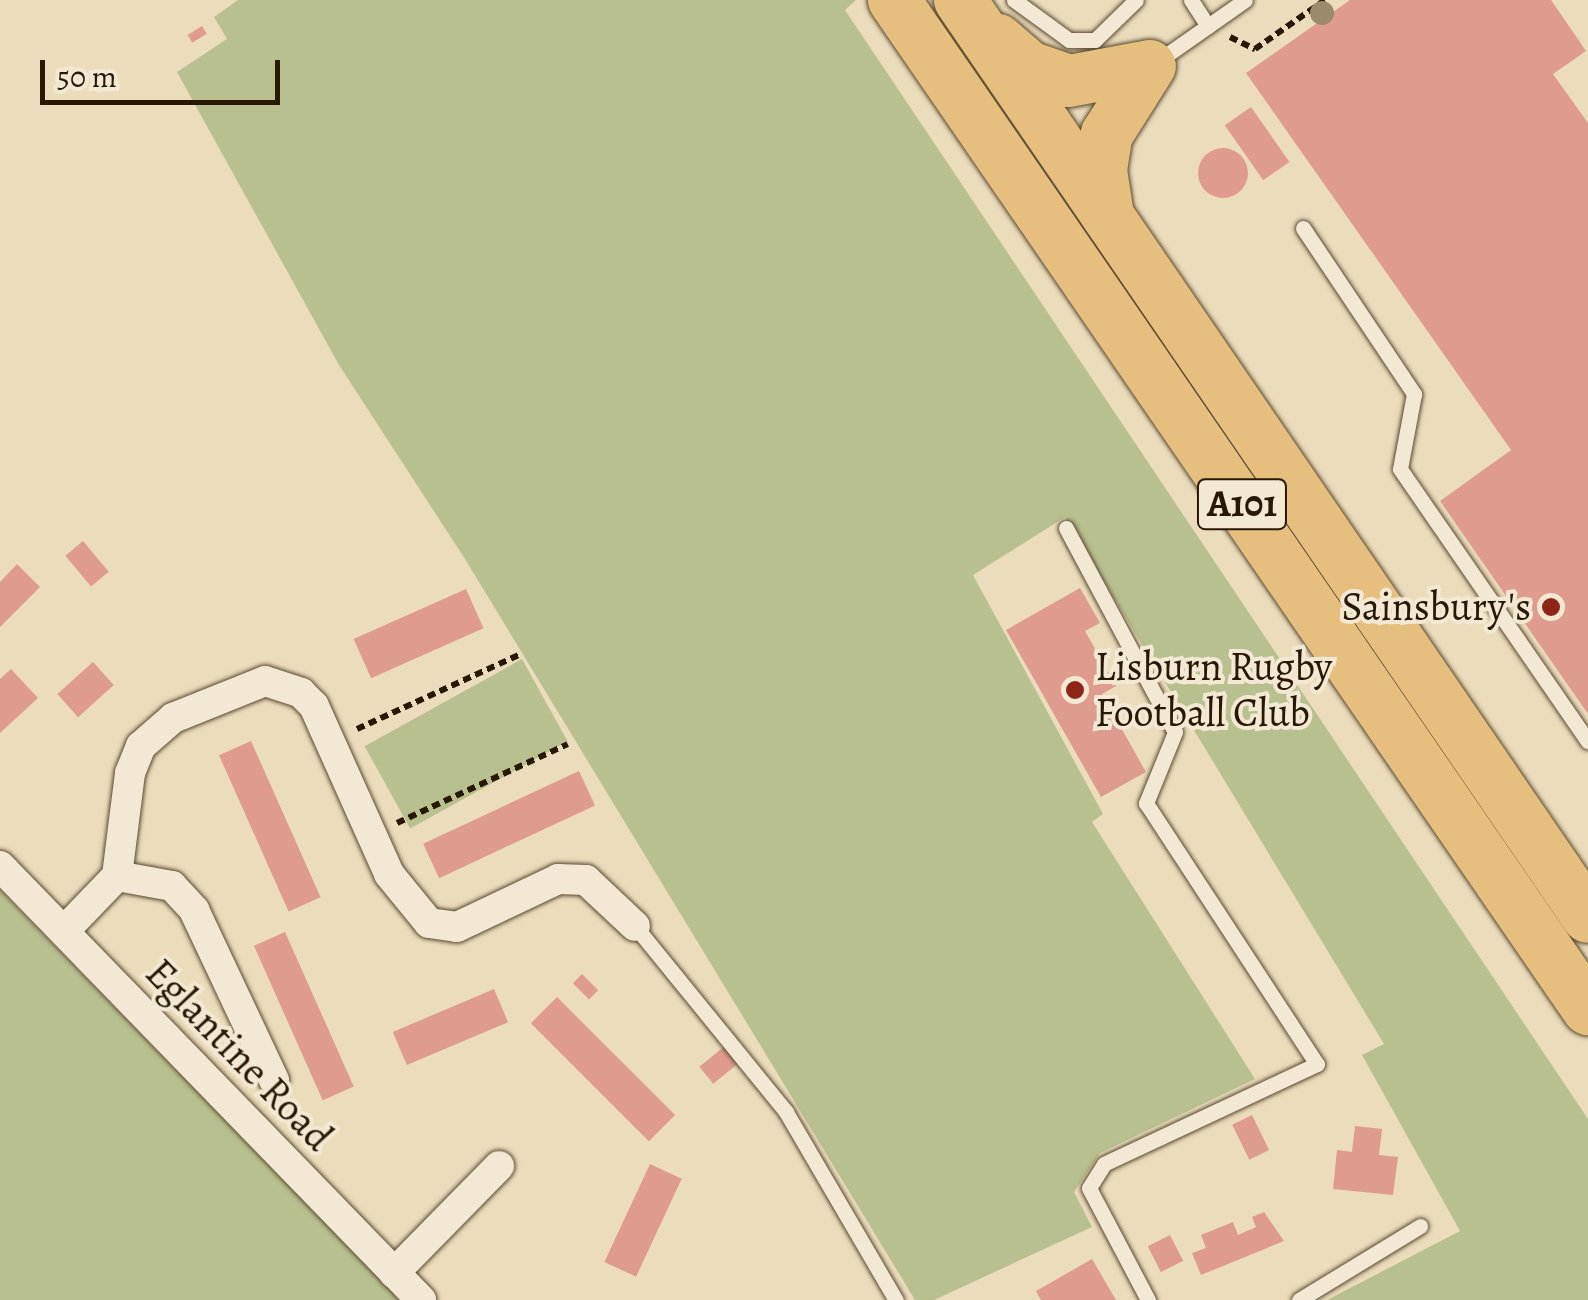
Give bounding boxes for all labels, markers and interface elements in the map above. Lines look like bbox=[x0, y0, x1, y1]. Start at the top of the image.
scale bar bbox=[45, 40, 285, 102]
text: 50 m bbox=[57, 57, 117, 97]
road number: A101 bbox=[1194, 471, 1290, 537]
place label: Sainsbury's bbox=[1341, 583, 1531, 631]
marker: Sainsbury's bbox=[1540, 596, 1562, 618]
place label: Lisburn Rugby Football Club bbox=[1095, 643, 1332, 737]
marker: Lisburn Rugby Football Club bbox=[1064, 679, 1086, 701]
street label: Eglantine Road bbox=[136, 949, 342, 1161]

